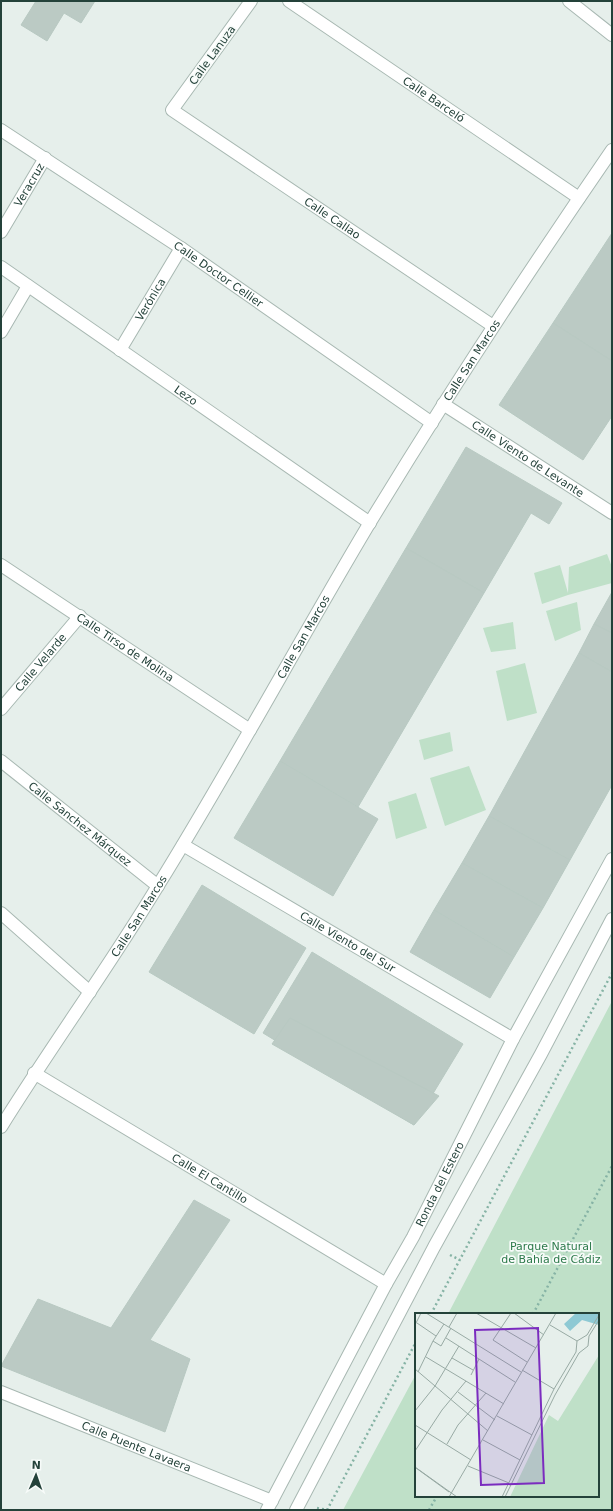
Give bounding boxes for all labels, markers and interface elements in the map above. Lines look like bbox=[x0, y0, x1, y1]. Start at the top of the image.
street label: Calle Lanuza bbox=[187, 23, 238, 87]
street label: Calle Barceló bbox=[400, 74, 467, 126]
street label: Veracruz bbox=[12, 161, 48, 209]
street label: Calle Callao bbox=[302, 195, 363, 242]
street label: Calle Doctor Cellier bbox=[171, 239, 266, 311]
street label: Verónica bbox=[133, 276, 168, 323]
street label: Calle San Marcos bbox=[441, 317, 503, 404]
street label: Lezo bbox=[172, 383, 200, 408]
street label: Calle Viento de Levante bbox=[469, 418, 586, 500]
street label: Calle San Marcos bbox=[275, 593, 333, 681]
street label: Calle Tirso de Molina bbox=[74, 611, 176, 685]
street label: Calle Velarde bbox=[13, 631, 69, 695]
street label: Calle Sanchez Márquez bbox=[26, 779, 134, 869]
street label: Calle San Marcos bbox=[109, 873, 170, 960]
street label: Calle Viento del Sur bbox=[297, 909, 398, 976]
street label: Ronda del Estero bbox=[413, 1139, 467, 1229]
street label: Calle El Cantillo bbox=[169, 1151, 250, 1207]
park label: Parque Natural de Bahía de Cádiz bbox=[501, 1240, 601, 1266]
inset map bbox=[415, 1313, 599, 1497]
street label: Calle Puente Lavaera bbox=[80, 1419, 193, 1475]
north arrow bbox=[16, 1455, 56, 1495]
text: N bbox=[31, 1459, 41, 1472]

